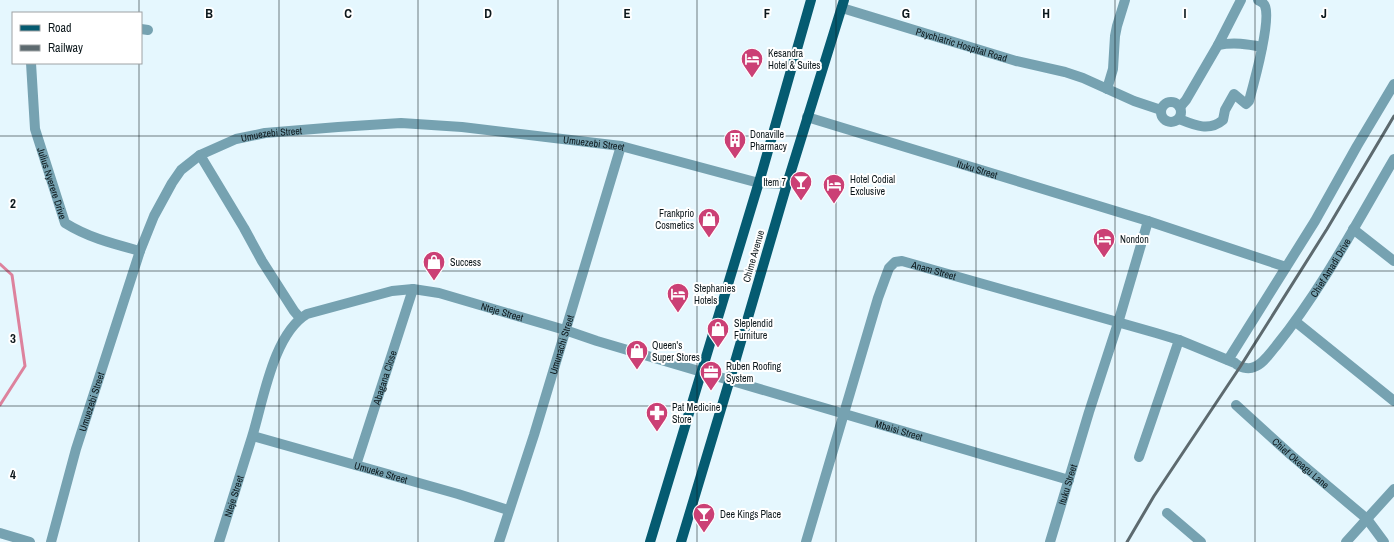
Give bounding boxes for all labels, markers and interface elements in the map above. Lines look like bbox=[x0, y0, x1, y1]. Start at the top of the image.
text: B bbox=[205, 5, 213, 22]
text: C bbox=[344, 5, 352, 22]
text: D bbox=[484, 5, 492, 22]
text: E bbox=[623, 5, 631, 22]
text: F bbox=[764, 5, 771, 22]
text: G bbox=[902, 5, 910, 22]
text: H bbox=[1042, 5, 1050, 22]
text: I bbox=[1184, 5, 1187, 22]
text: J bbox=[1321, 5, 1327, 22]
legend bbox=[12, 12, 142, 64]
text: Road bbox=[48, 20, 72, 36]
street label: Psychiatric Hospital Road bbox=[914, 25, 1009, 65]
text: Railway bbox=[48, 40, 83, 56]
hotel icon: Kesandra Hotel & Suites bbox=[739, 46, 765, 79]
place label: Kesandra Hotel & Suites bbox=[768, 47, 820, 72]
street label: Umuezebi Street bbox=[240, 124, 303, 145]
building icon: Donaville Pharmacy bbox=[722, 127, 748, 160]
place label: Donaville Pharmacy bbox=[750, 128, 788, 153]
street label: Umuezebi Street bbox=[562, 133, 627, 154]
street label: Julius Nyerere Drive bbox=[34, 146, 70, 221]
street label: Ituku Street bbox=[955, 157, 1000, 182]
bar icon: Item 7 bbox=[788, 169, 814, 202]
hotel icon: Hotel Codial Exclusive bbox=[821, 172, 847, 205]
place label: Hotel Codial Exclusive bbox=[850, 173, 895, 198]
place label: Item 7 bbox=[763, 176, 786, 189]
text: 2 bbox=[10, 195, 16, 212]
shop icon: Frankprio Cosmetics bbox=[696, 206, 722, 239]
place label: Frankprio Cosmetics bbox=[655, 207, 694, 232]
hotel icon: Nondon bbox=[1091, 226, 1117, 259]
street label: Chime Avenue bbox=[740, 228, 767, 284]
place label: Nondon bbox=[1120, 233, 1149, 246]
street label: Chief Amadi Drive bbox=[1307, 236, 1354, 300]
shop icon: Success bbox=[421, 249, 447, 282]
place label: Success bbox=[450, 256, 481, 269]
street label: Anam Street bbox=[909, 258, 958, 283]
hotel icon: Stephanies Hotels bbox=[665, 281, 691, 314]
place label: Stephanies Hotels bbox=[694, 282, 736, 307]
street label: Nteje Street bbox=[479, 300, 525, 325]
street label: Umunachi Street bbox=[547, 313, 577, 376]
shop icon: Sleplendid Furniture bbox=[705, 316, 731, 349]
place label: Sleplendid Furniture bbox=[734, 317, 773, 342]
text: 3 bbox=[10, 330, 16, 347]
shop icon: Queen's Super Stores bbox=[624, 338, 650, 371]
place label: Queen's Super Stores bbox=[652, 339, 700, 364]
street label: Abagana Close bbox=[370, 349, 400, 407]
office icon: Ruben Roofing System bbox=[698, 359, 724, 392]
place label: Ruben Roofing System bbox=[726, 360, 782, 385]
street label: Umuezebi Street bbox=[76, 370, 108, 433]
pharmacy icon: Pat Medicine Store bbox=[644, 400, 670, 433]
place label: Pat Medicine Store bbox=[672, 401, 721, 426]
street label: Mbaisi Street bbox=[874, 417, 925, 444]
street label: Chief Okeagu Lane bbox=[1269, 435, 1332, 492]
street label: Umueke Street bbox=[353, 459, 410, 487]
street label: Ituku Street bbox=[1055, 462, 1080, 507]
text: 4 bbox=[10, 466, 16, 483]
street label: Nteje Street bbox=[221, 473, 247, 519]
bar icon: Dee Kings Place bbox=[691, 501, 717, 534]
place label: Dee Kings Place bbox=[720, 508, 782, 521]

